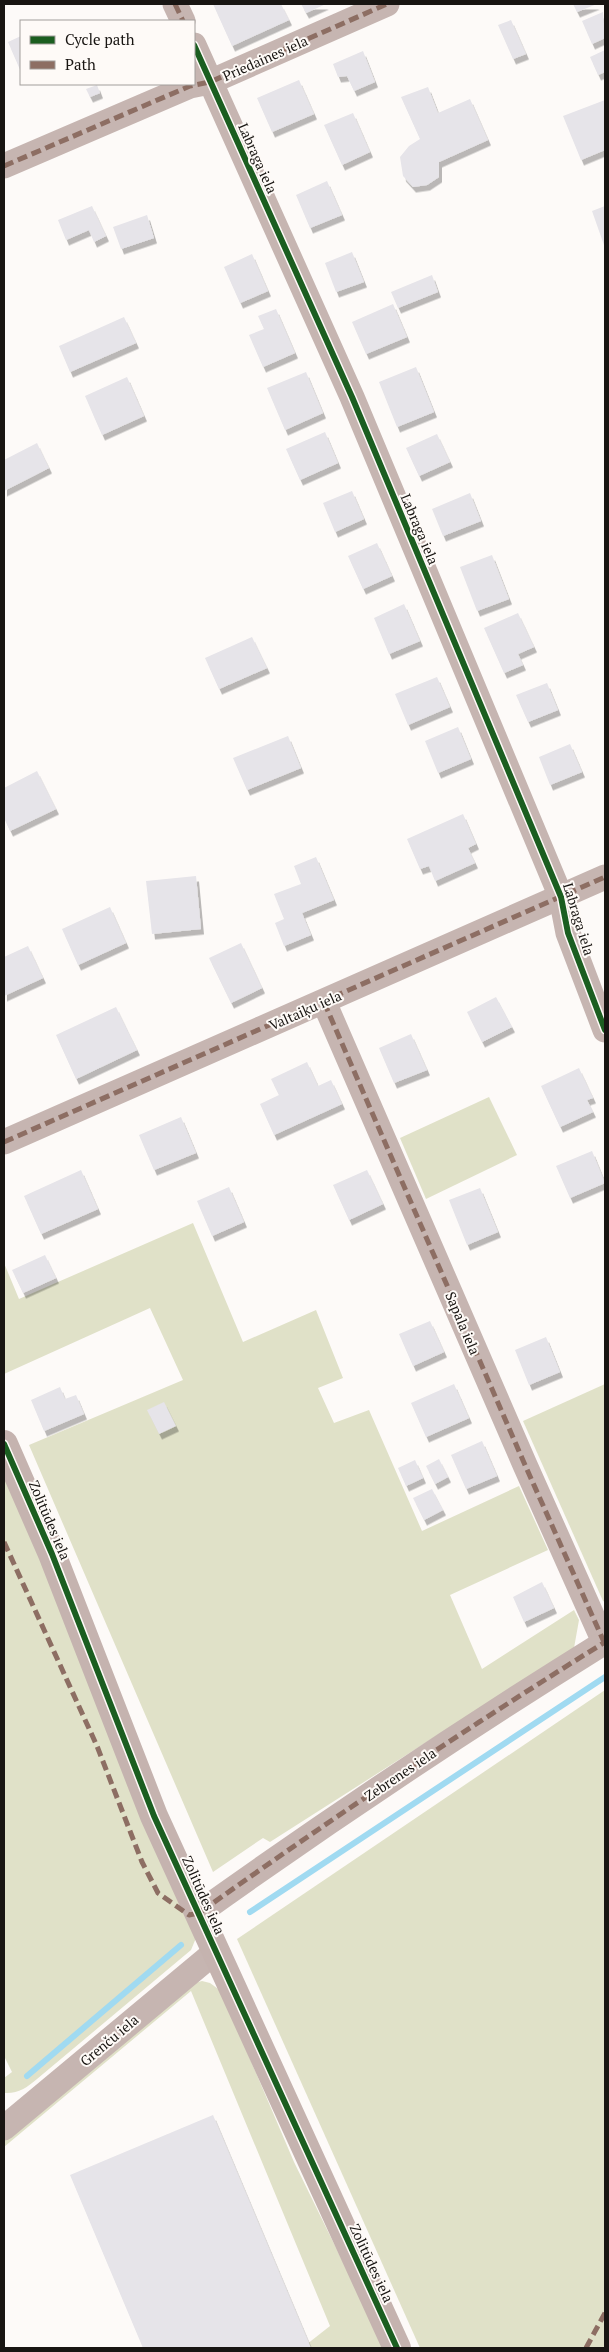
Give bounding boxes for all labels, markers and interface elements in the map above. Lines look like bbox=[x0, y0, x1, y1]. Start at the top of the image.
legend bbox=[20, 20, 195, 85]
text: Cycle path bbox=[65, 29, 135, 49]
street label: Priedaines iela bbox=[219, 31, 311, 85]
text: Path bbox=[65, 54, 96, 74]
street label: Labraga iela bbox=[234, 120, 282, 196]
street label: Labraga iela bbox=[397, 491, 443, 567]
street label: Labraga iela bbox=[559, 880, 599, 958]
street label: Valtaiķu iela bbox=[266, 986, 344, 1034]
street label: Sapala iela bbox=[441, 1289, 485, 1357]
street label: Zolitūdes iela bbox=[25, 1477, 75, 1563]
street label: Zebrenes iela bbox=[360, 1743, 440, 1805]
street label: Zolitūdes iela bbox=[178, 1853, 230, 1937]
street label: Grenču iela bbox=[76, 2010, 142, 2070]
street label: Zolitūdes iela bbox=[346, 2221, 398, 2305]

